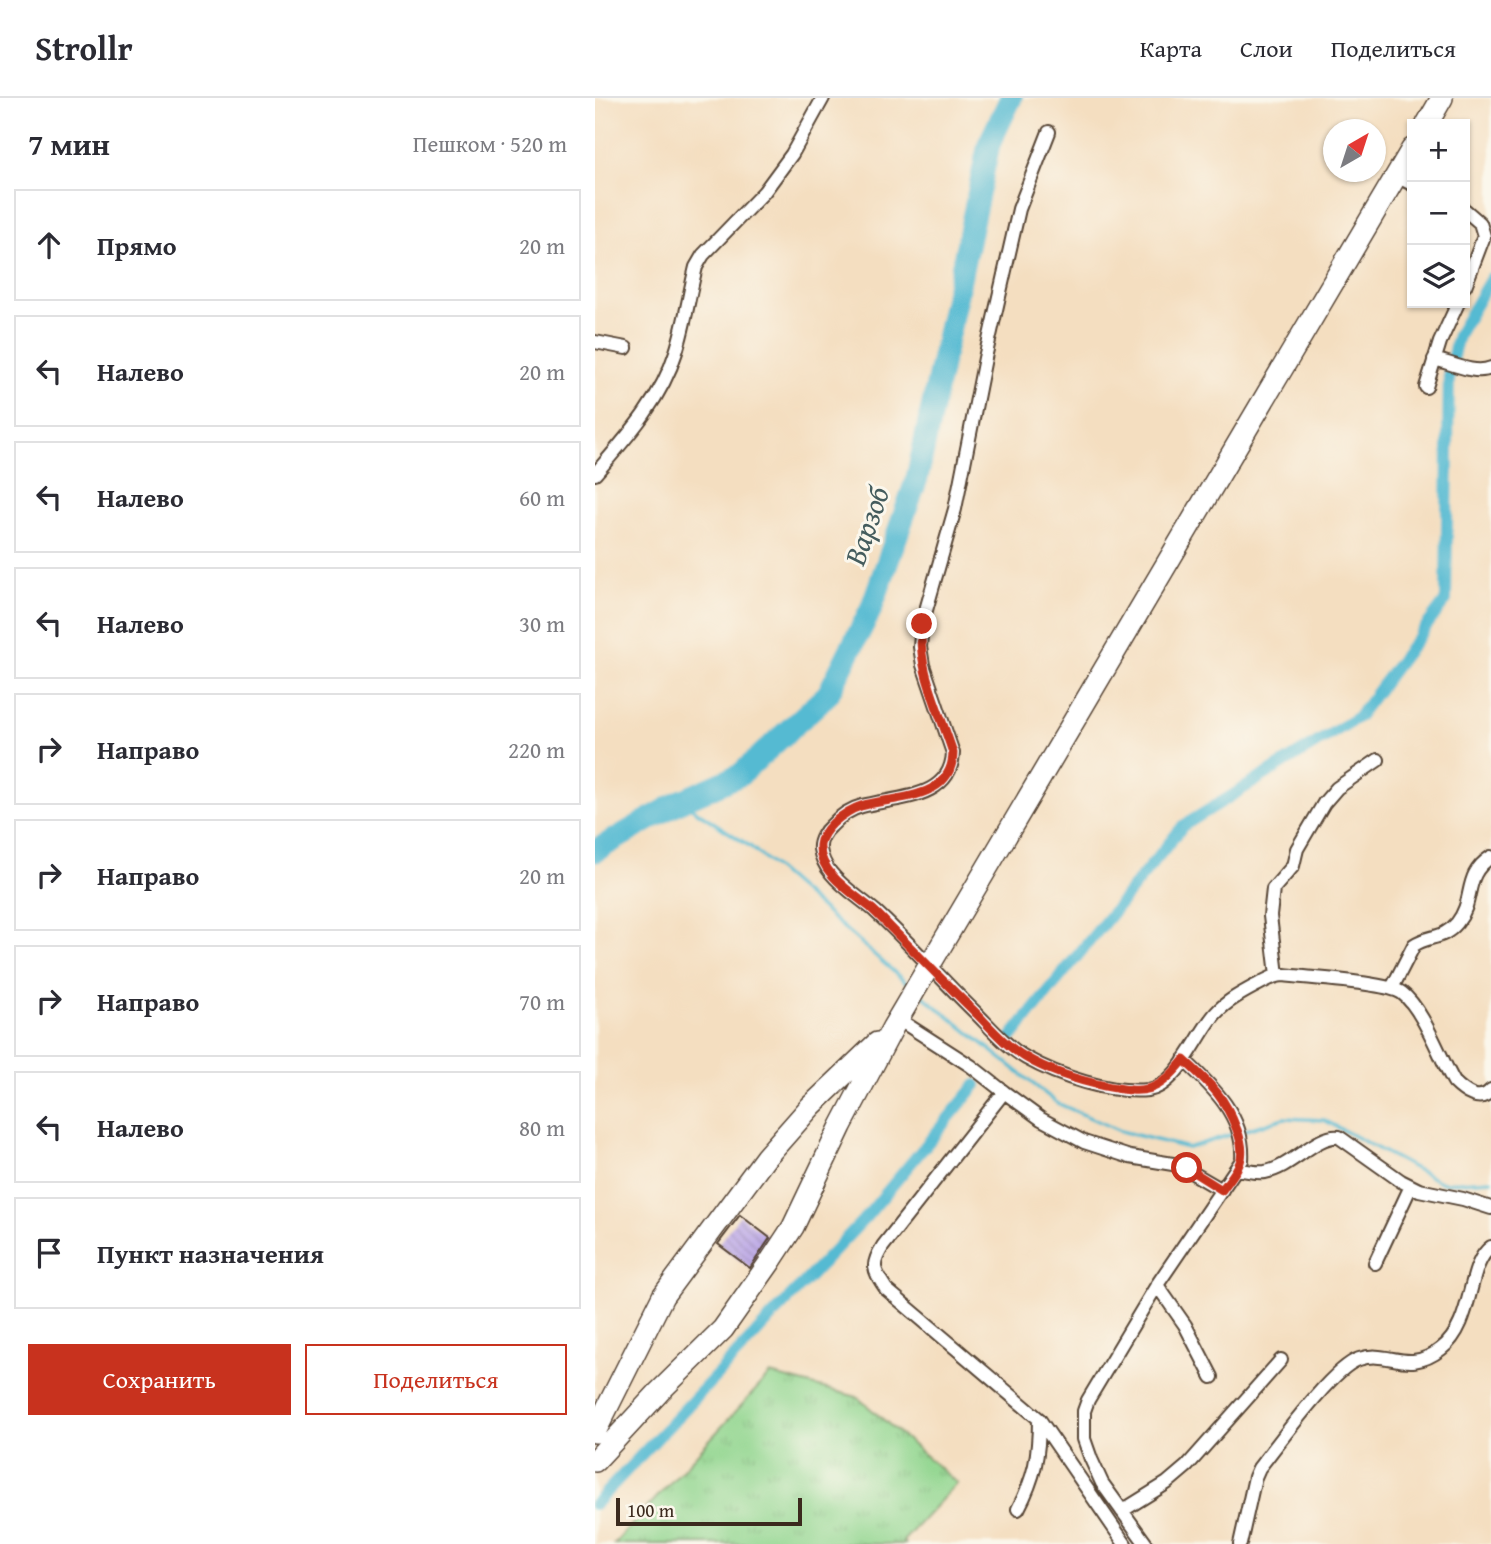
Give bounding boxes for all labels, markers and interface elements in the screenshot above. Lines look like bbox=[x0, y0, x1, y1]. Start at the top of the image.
text: Strollr bbox=[35, 24, 133, 72]
text: Карта bbox=[1140, 31, 1202, 66]
text: Слои bbox=[1240, 31, 1293, 66]
text: Поделиться bbox=[1331, 31, 1456, 66]
north arrow bbox=[1323, 119, 1386, 182]
map controls bbox=[1407, 119, 1470, 308]
button: + bbox=[1407, 119, 1470, 182]
text: 7 мин bbox=[28, 122, 110, 166]
text: Пешком · 520 m bbox=[413, 127, 567, 160]
button: − bbox=[1407, 182, 1470, 245]
icon: ahead bbox=[30, 226, 68, 264]
text: Прямо bbox=[97, 226, 177, 265]
text: 20 m bbox=[519, 229, 565, 262]
button: layers bbox=[1407, 245, 1470, 308]
icon: left bbox=[30, 352, 68, 390]
text: Налево bbox=[97, 352, 184, 391]
text: 20 m bbox=[519, 355, 565, 388]
icon: left bbox=[30, 478, 68, 516]
text: Налево bbox=[97, 478, 184, 517]
water label: Варзоб bbox=[832, 479, 900, 572]
text: 60 m bbox=[519, 481, 565, 514]
icon: left bbox=[30, 604, 68, 642]
text: Налево bbox=[97, 604, 184, 643]
text: 30 m bbox=[519, 607, 565, 640]
route end bbox=[906, 608, 937, 639]
icon: right bbox=[30, 730, 68, 768]
text: Направо bbox=[97, 730, 199, 769]
text: 220 m bbox=[508, 733, 565, 766]
icon: right bbox=[30, 856, 68, 894]
text: Направо bbox=[97, 856, 199, 895]
text: 20 m bbox=[519, 859, 565, 892]
icon: right bbox=[30, 982, 68, 1020]
text: Направо bbox=[97, 982, 199, 1021]
text: 70 m bbox=[519, 985, 565, 1018]
icon: left bbox=[30, 1108, 68, 1146]
text: Налево bbox=[97, 1108, 184, 1147]
text: 80 m bbox=[519, 1111, 565, 1144]
route start bbox=[1171, 1152, 1202, 1183]
icon: arrive bbox=[30, 1234, 68, 1272]
text: Пункт назначения bbox=[97, 1234, 324, 1273]
button: Сохранить bbox=[28, 1344, 291, 1415]
button: Поделиться bbox=[305, 1344, 567, 1415]
scale bar bbox=[616, 1495, 801, 1527]
text: 100 m bbox=[627, 1496, 674, 1524]

